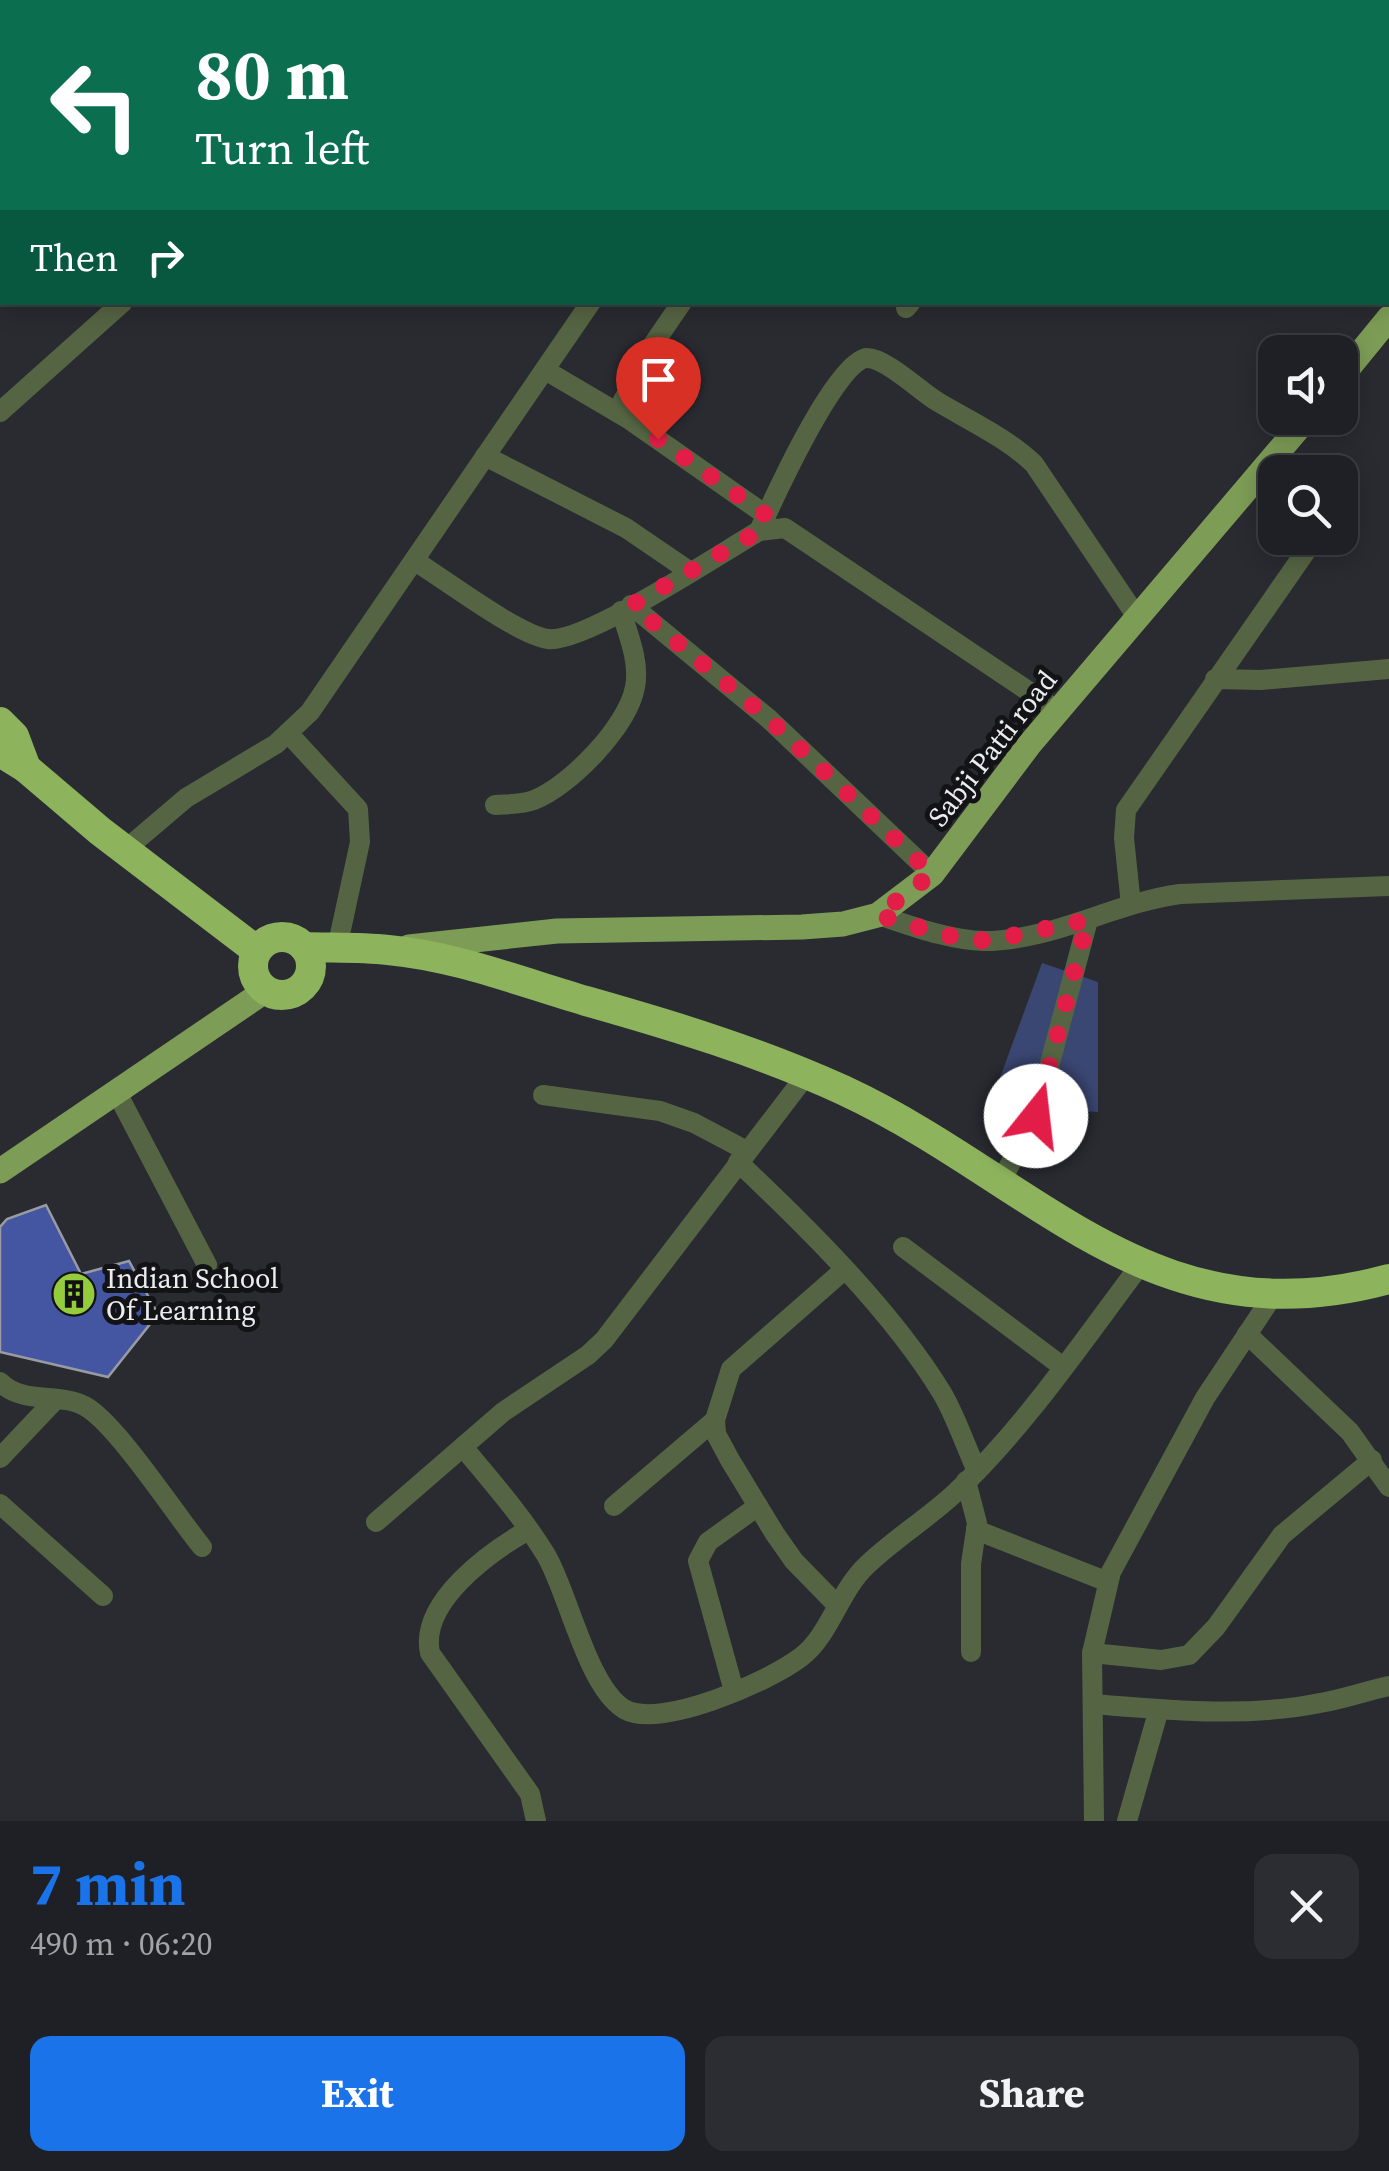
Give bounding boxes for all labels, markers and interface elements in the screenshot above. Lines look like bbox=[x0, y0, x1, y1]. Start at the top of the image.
text: 80 m bbox=[195, 26, 349, 122]
icon: left bbox=[30, 40, 160, 170]
text: Turn left bbox=[195, 117, 369, 179]
icon: right bbox=[138, 230, 193, 285]
text: Then bbox=[30, 232, 118, 284]
map controls bbox=[1258, 335, 1358, 555]
button: sound bbox=[1258, 335, 1358, 435]
pin bbox=[616, 337, 701, 440]
icon: arrive bbox=[631, 352, 686, 407]
button: search bbox=[1258, 455, 1358, 555]
street label: Sabji Patti road bbox=[919, 662, 1065, 834]
position arrow bbox=[984, 1064, 1088, 1168]
place label: Indian School Of Learning bbox=[106, 1259, 279, 1329]
building icon: Indian School Of Learning bbox=[51, 1271, 97, 1317]
text: 7 min bbox=[30, 1843, 186, 1925]
button: close bbox=[1254, 1854, 1359, 1959]
text: 490 m · 06:20 bbox=[30, 1922, 212, 1966]
button: Exit bbox=[30, 2036, 685, 2151]
button: Share bbox=[705, 2036, 1359, 2151]

